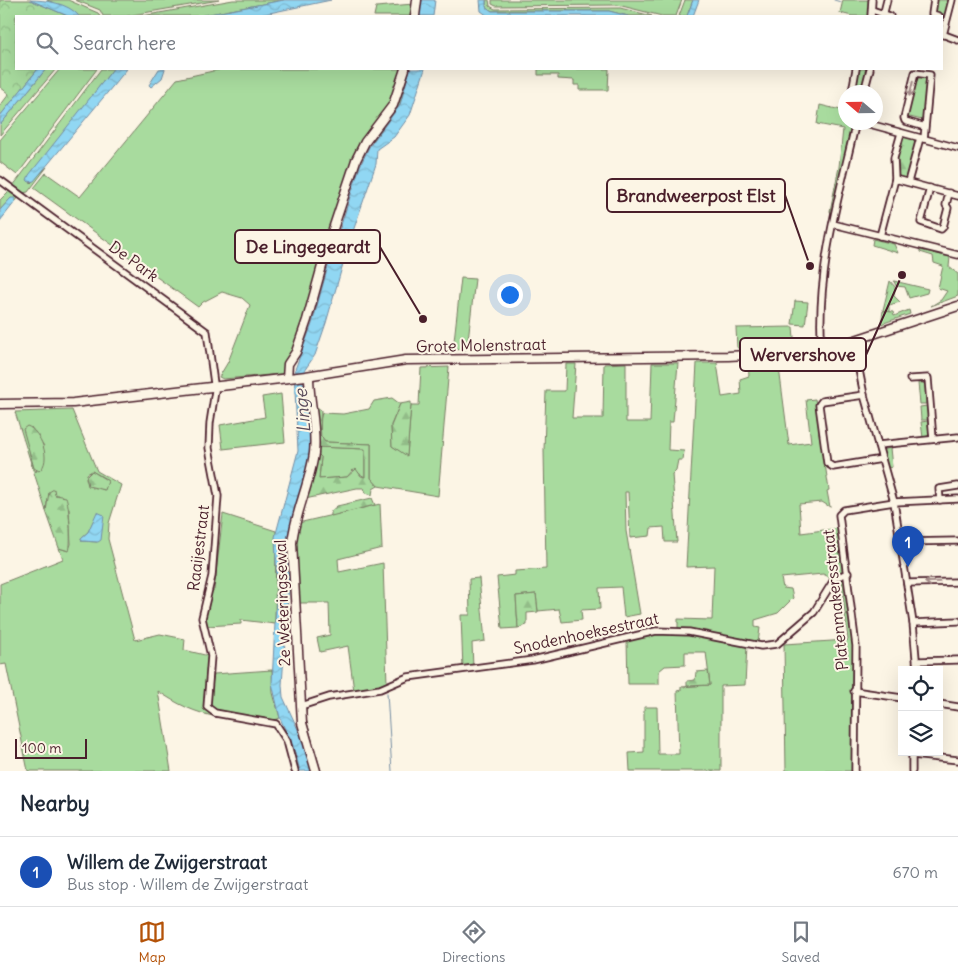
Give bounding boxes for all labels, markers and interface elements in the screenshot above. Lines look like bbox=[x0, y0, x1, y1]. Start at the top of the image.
search box bbox=[15, 15, 943, 70]
icon: search bbox=[33, 29, 61, 57]
text: Search here bbox=[73, 31, 176, 55]
one-way arrow bbox=[906, 80, 915, 96]
north arrow bbox=[838, 85, 883, 130]
callout: Brandweerpost Elst bbox=[607, 179, 785, 212]
text: Brandweerpost Elst bbox=[617, 184, 776, 207]
callout: De Lingegeardt bbox=[235, 230, 380, 263]
text: De Lingegeardt bbox=[246, 235, 371, 258]
street label: De Park bbox=[105, 236, 163, 286]
your location bbox=[497, 282, 523, 308]
street label: Grote Molenstraat bbox=[416, 334, 547, 356]
callout: Wervershove bbox=[740, 338, 866, 371]
text: Wervershove bbox=[750, 343, 856, 366]
water label: Linge bbox=[289, 387, 315, 434]
street label: Raaijestraat bbox=[183, 503, 213, 592]
pin: 1 bbox=[892, 526, 924, 567]
street label: Platenmakersstraat bbox=[818, 528, 852, 672]
street label: 2e Weteringsewal bbox=[270, 539, 294, 667]
one-way arrow bbox=[925, 578, 941, 587]
street label: Snodenhoeksestraat bbox=[512, 608, 661, 658]
map controls bbox=[898, 666, 943, 756]
button: locate bbox=[898, 666, 943, 711]
button: layers bbox=[898, 711, 943, 756]
scale bar bbox=[15, 736, 88, 759]
text: 100 m bbox=[22, 739, 62, 757]
text: Nearby bbox=[20, 790, 90, 817]
text: Willem de Zwijgerstraat bbox=[67, 850, 267, 874]
text: 1 bbox=[33, 862, 39, 882]
text: 670 m bbox=[893, 862, 938, 882]
text: Bus stop · Willem de Zwijgerstraat bbox=[67, 874, 308, 894]
tab: Map bbox=[138, 918, 166, 966]
tab: Directions bbox=[442, 918, 505, 966]
tab: Saved bbox=[782, 918, 820, 966]

